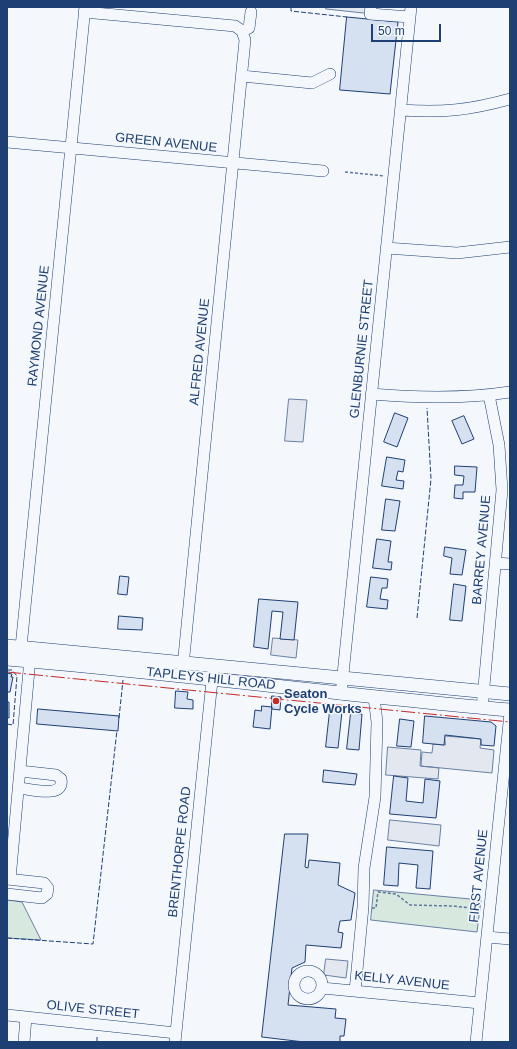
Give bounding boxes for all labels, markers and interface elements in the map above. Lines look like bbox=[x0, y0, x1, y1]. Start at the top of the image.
scale bar bbox=[373, 16, 443, 42]
text: 50 m bbox=[378, 24, 405, 38]
street label: GREEN AVENUE bbox=[114, 130, 218, 156]
street label: RAYMOND AVENUE bbox=[25, 265, 53, 387]
street label: GLENBURNIE STREET bbox=[347, 279, 377, 419]
street label: ALFRED AVENUE bbox=[187, 298, 213, 406]
street label: BARREY AVENUE bbox=[469, 495, 495, 605]
street label: TAPLEYS HILL ROAD bbox=[146, 664, 276, 694]
place label: Seaton Cycle Works bbox=[284, 686, 362, 717]
marker: Seaton Cycle Works bbox=[271, 696, 281, 706]
street label: BRENTHORPE ROAD bbox=[165, 786, 195, 918]
street label: FIRST AVENUE bbox=[466, 829, 492, 923]
street label: KELLY AVENUE bbox=[354, 968, 450, 994]
street label: OLIVE STREET bbox=[46, 997, 140, 1023]

